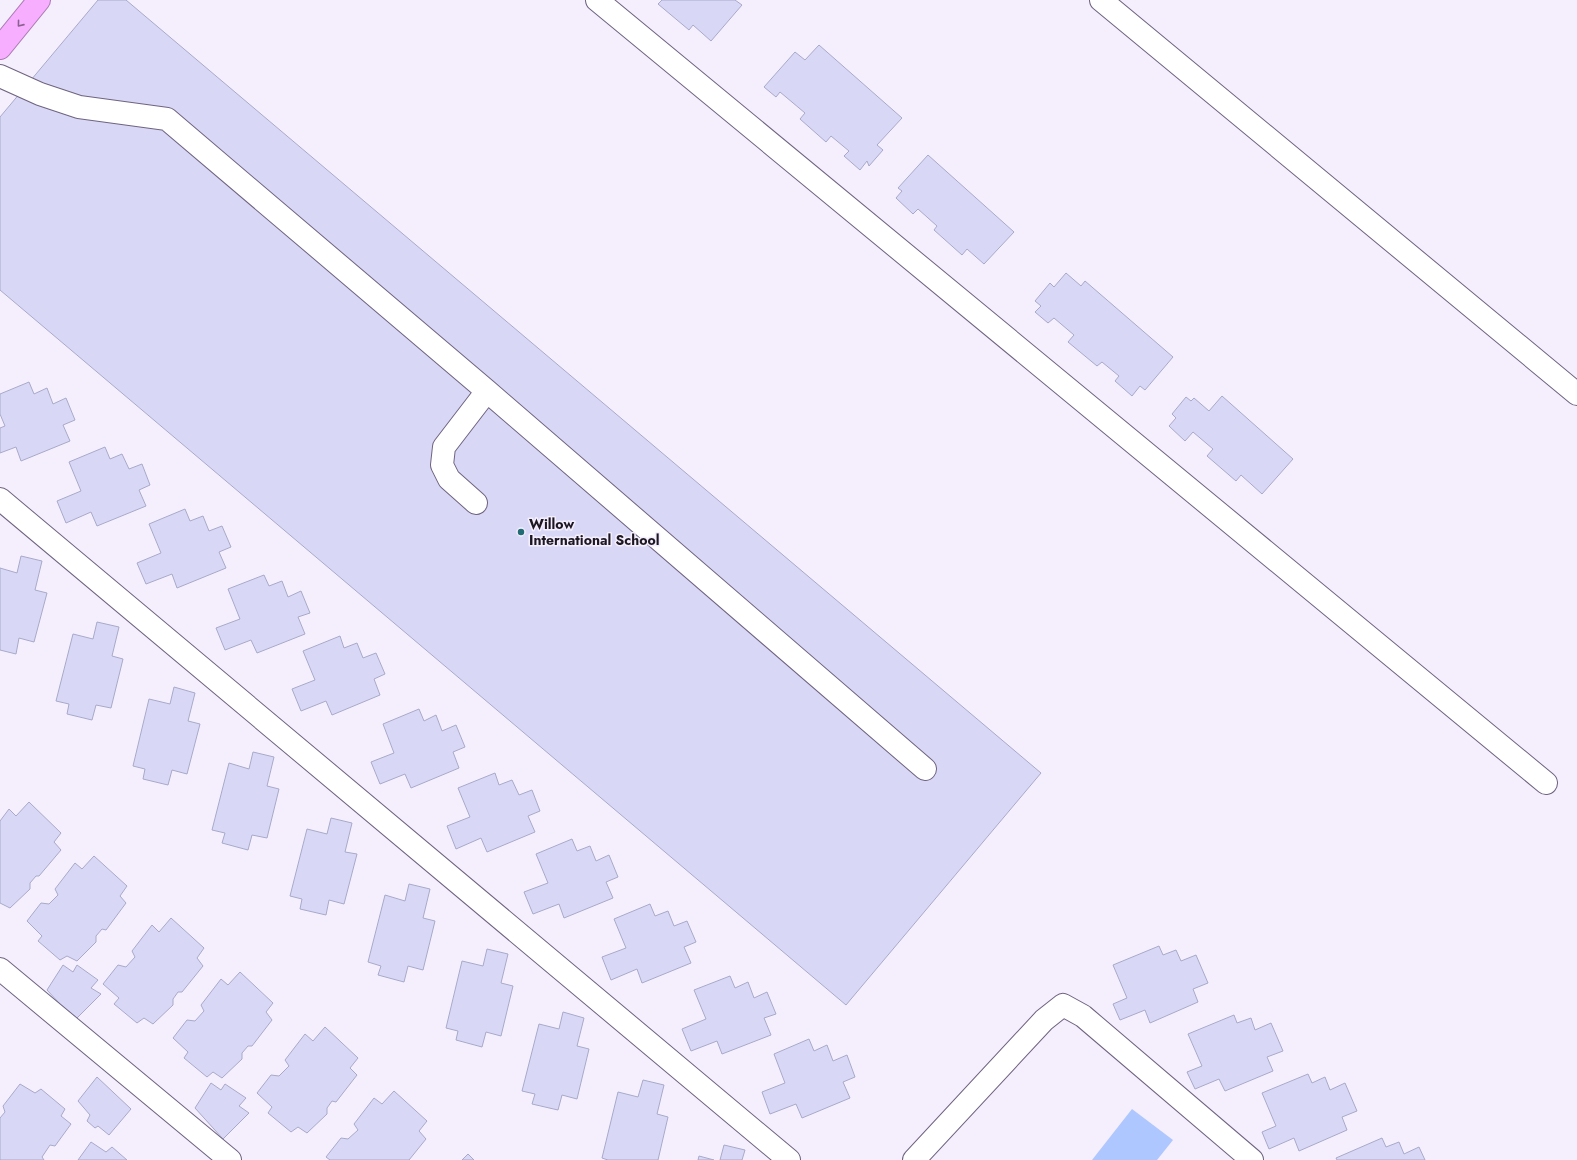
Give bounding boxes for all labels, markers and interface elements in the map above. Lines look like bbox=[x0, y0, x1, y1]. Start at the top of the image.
one-way arrow bbox=[17, 20, 24, 27]
place label: Willow International School bbox=[529, 514, 659, 550]
marker: Willow International School bbox=[516, 527, 526, 537]

